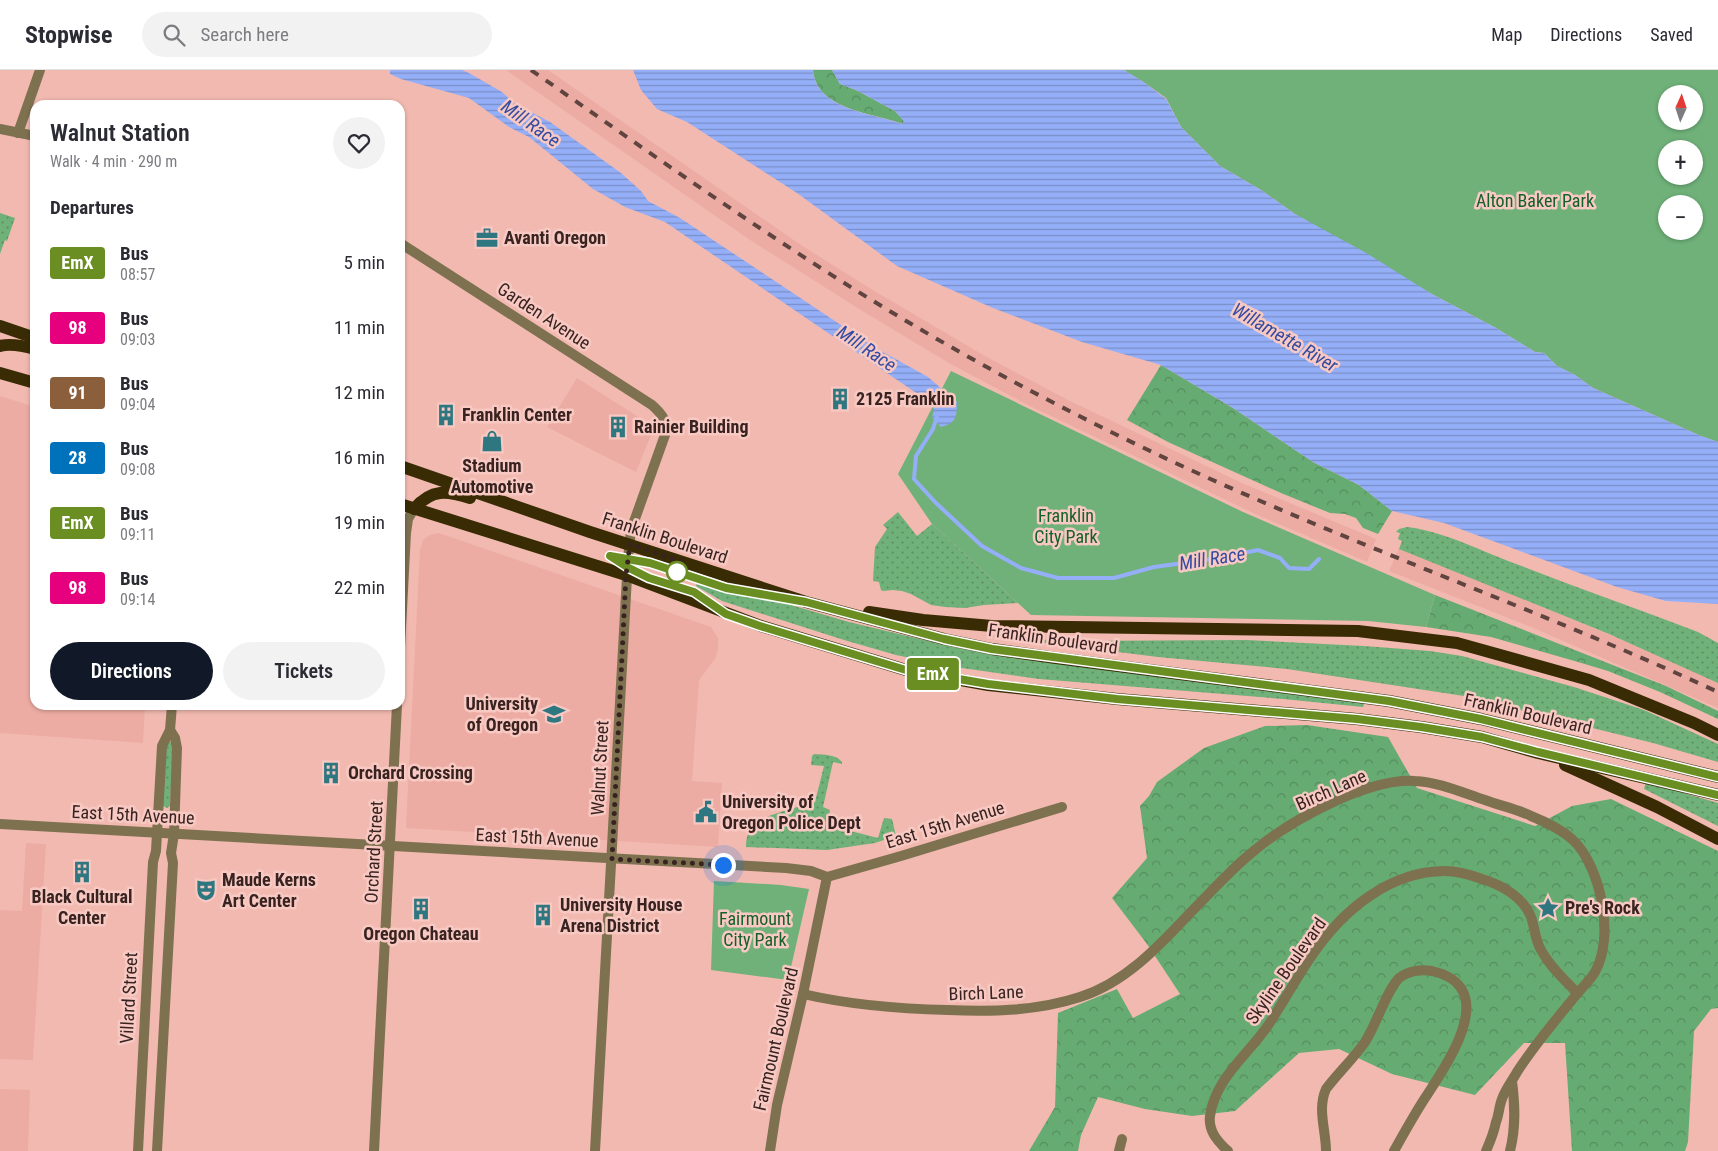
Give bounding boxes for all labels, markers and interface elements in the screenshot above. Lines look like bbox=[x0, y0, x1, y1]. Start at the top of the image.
search box bbox=[142, 12, 492, 57]
text: Stopwise bbox=[25, 21, 112, 49]
icon: search bbox=[160, 21, 188, 49]
text: Search here bbox=[200, 23, 289, 46]
text: Map bbox=[1491, 24, 1522, 45]
text: Directions bbox=[1550, 24, 1622, 45]
text: Saved bbox=[1650, 24, 1693, 45]
north arrow bbox=[1658, 85, 1702, 130]
map controls bbox=[1658, 85, 1703, 240]
water label: Mill Race bbox=[497, 95, 565, 152]
button: heart bbox=[333, 117, 385, 169]
text: Walnut Station bbox=[50, 119, 190, 147]
button: + bbox=[1658, 140, 1703, 185]
text: Walk · 4 min · 290 m bbox=[50, 152, 177, 171]
park label: Alton Baker Park bbox=[1476, 190, 1594, 211]
button: − bbox=[1658, 195, 1703, 240]
text: Departures bbox=[50, 196, 134, 219]
office icon: Avanti Oregon bbox=[474, 225, 500, 251]
place label: Avanti Oregon bbox=[504, 227, 606, 248]
text: Bus bbox=[120, 242, 149, 265]
text: 5 min bbox=[343, 251, 385, 274]
text: EmX bbox=[61, 252, 94, 273]
text: 08:57 bbox=[120, 265, 155, 284]
street label: Garden Avenue bbox=[494, 278, 595, 353]
water label: Willamette River bbox=[1228, 298, 1342, 377]
text: Bus bbox=[120, 307, 149, 330]
text: 11 min bbox=[334, 316, 385, 339]
text: 98 bbox=[68, 317, 87, 338]
water label: Mill Race bbox=[833, 320, 901, 377]
text: 09:03 bbox=[120, 330, 155, 349]
text: Bus bbox=[120, 372, 149, 395]
text: 12 min bbox=[334, 381, 385, 404]
text: 91 bbox=[68, 382, 87, 403]
building icon: 2125 Franklin bbox=[827, 386, 853, 412]
place label: 2125 Franklin bbox=[856, 388, 954, 409]
text: 09:04 bbox=[120, 395, 155, 414]
building icon: Franklin Center bbox=[433, 402, 459, 428]
place label: Franklin Center bbox=[462, 404, 572, 425]
building icon: Rainier Building bbox=[605, 414, 631, 440]
place label: Rainier Building bbox=[634, 416, 749, 437]
shop icon: Stadium Automotive bbox=[479, 428, 505, 454]
text: Bus bbox=[120, 437, 149, 460]
text: 16 min bbox=[334, 446, 385, 469]
text: 28 bbox=[68, 447, 87, 468]
place label: Stadium Automotive bbox=[451, 455, 534, 497]
text: 09:08 bbox=[120, 460, 155, 479]
text: Bus bbox=[120, 502, 149, 525]
park label: Franklin City Park bbox=[1034, 505, 1098, 547]
street label: Franklin Boulevard bbox=[600, 507, 731, 568]
text: 19 min bbox=[334, 511, 385, 534]
text: EmX bbox=[61, 512, 94, 533]
text: 09:11 bbox=[120, 525, 155, 544]
water label: Mill Race bbox=[1177, 542, 1247, 575]
unlabelled marker bbox=[666, 561, 688, 583]
text: Bus bbox=[120, 567, 149, 590]
text: 22 min bbox=[334, 576, 385, 599]
text: 98 bbox=[68, 577, 87, 598]
text: 09:14 bbox=[120, 590, 155, 609]
street label: Franklin Boulevard bbox=[987, 619, 1119, 658]
button: Directions bbox=[50, 642, 213, 700]
button: Tickets bbox=[223, 642, 385, 700]
line badge: EmX bbox=[904, 658, 962, 690]
text: EmX bbox=[917, 663, 949, 684]
street label: Franklin Boulevard bbox=[1462, 689, 1594, 738]
place label: University of Oregon bbox=[466, 693, 538, 735]
school or university icon: University of Oregon bbox=[541, 701, 567, 727]
street label: Walnut Street bbox=[587, 720, 612, 816]
building icon: Orchard Crossing bbox=[318, 760, 344, 786]
place label: Orchard Crossing bbox=[348, 762, 473, 783]
street label: Birch Lane bbox=[1292, 765, 1369, 814]
place label: University of Oregon Police Dept bbox=[722, 791, 861, 833]
street label: East 15th Avenue bbox=[883, 797, 1007, 853]
public building icon: University of Oregon Police Dept bbox=[693, 799, 719, 825]
street label: Orchard Street bbox=[360, 800, 387, 904]
street label: East 15th Avenue bbox=[71, 801, 195, 828]
street label: East 15th Avenue bbox=[475, 824, 599, 851]
your location bbox=[711, 853, 736, 878]
building icon: Black Cultural Center bbox=[69, 859, 95, 885]
place label: Maude Kerns Art Center bbox=[222, 869, 316, 911]
theatre icon: Maude Kerns Art Center bbox=[193, 877, 219, 903]
place label: Black Cultural Center bbox=[32, 886, 132, 928]
place label: University House Arena District bbox=[560, 894, 683, 936]
place icon: Pre's Rock bbox=[1535, 895, 1561, 921]
building icon: Oregon Chateau bbox=[408, 896, 434, 922]
place label: Pre's Rock bbox=[1565, 897, 1640, 918]
building icon: University House Arena District bbox=[530, 902, 556, 928]
park label: Fairmount City Park bbox=[719, 908, 791, 950]
street label: Skyline Boulevard bbox=[1241, 914, 1330, 1028]
place label: Oregon Chateau bbox=[363, 923, 479, 944]
street label: Villard Street bbox=[116, 952, 141, 1044]
street label: Fairmount Boulevard bbox=[749, 965, 802, 1113]
street label: Birch Lane bbox=[948, 981, 1024, 1004]

